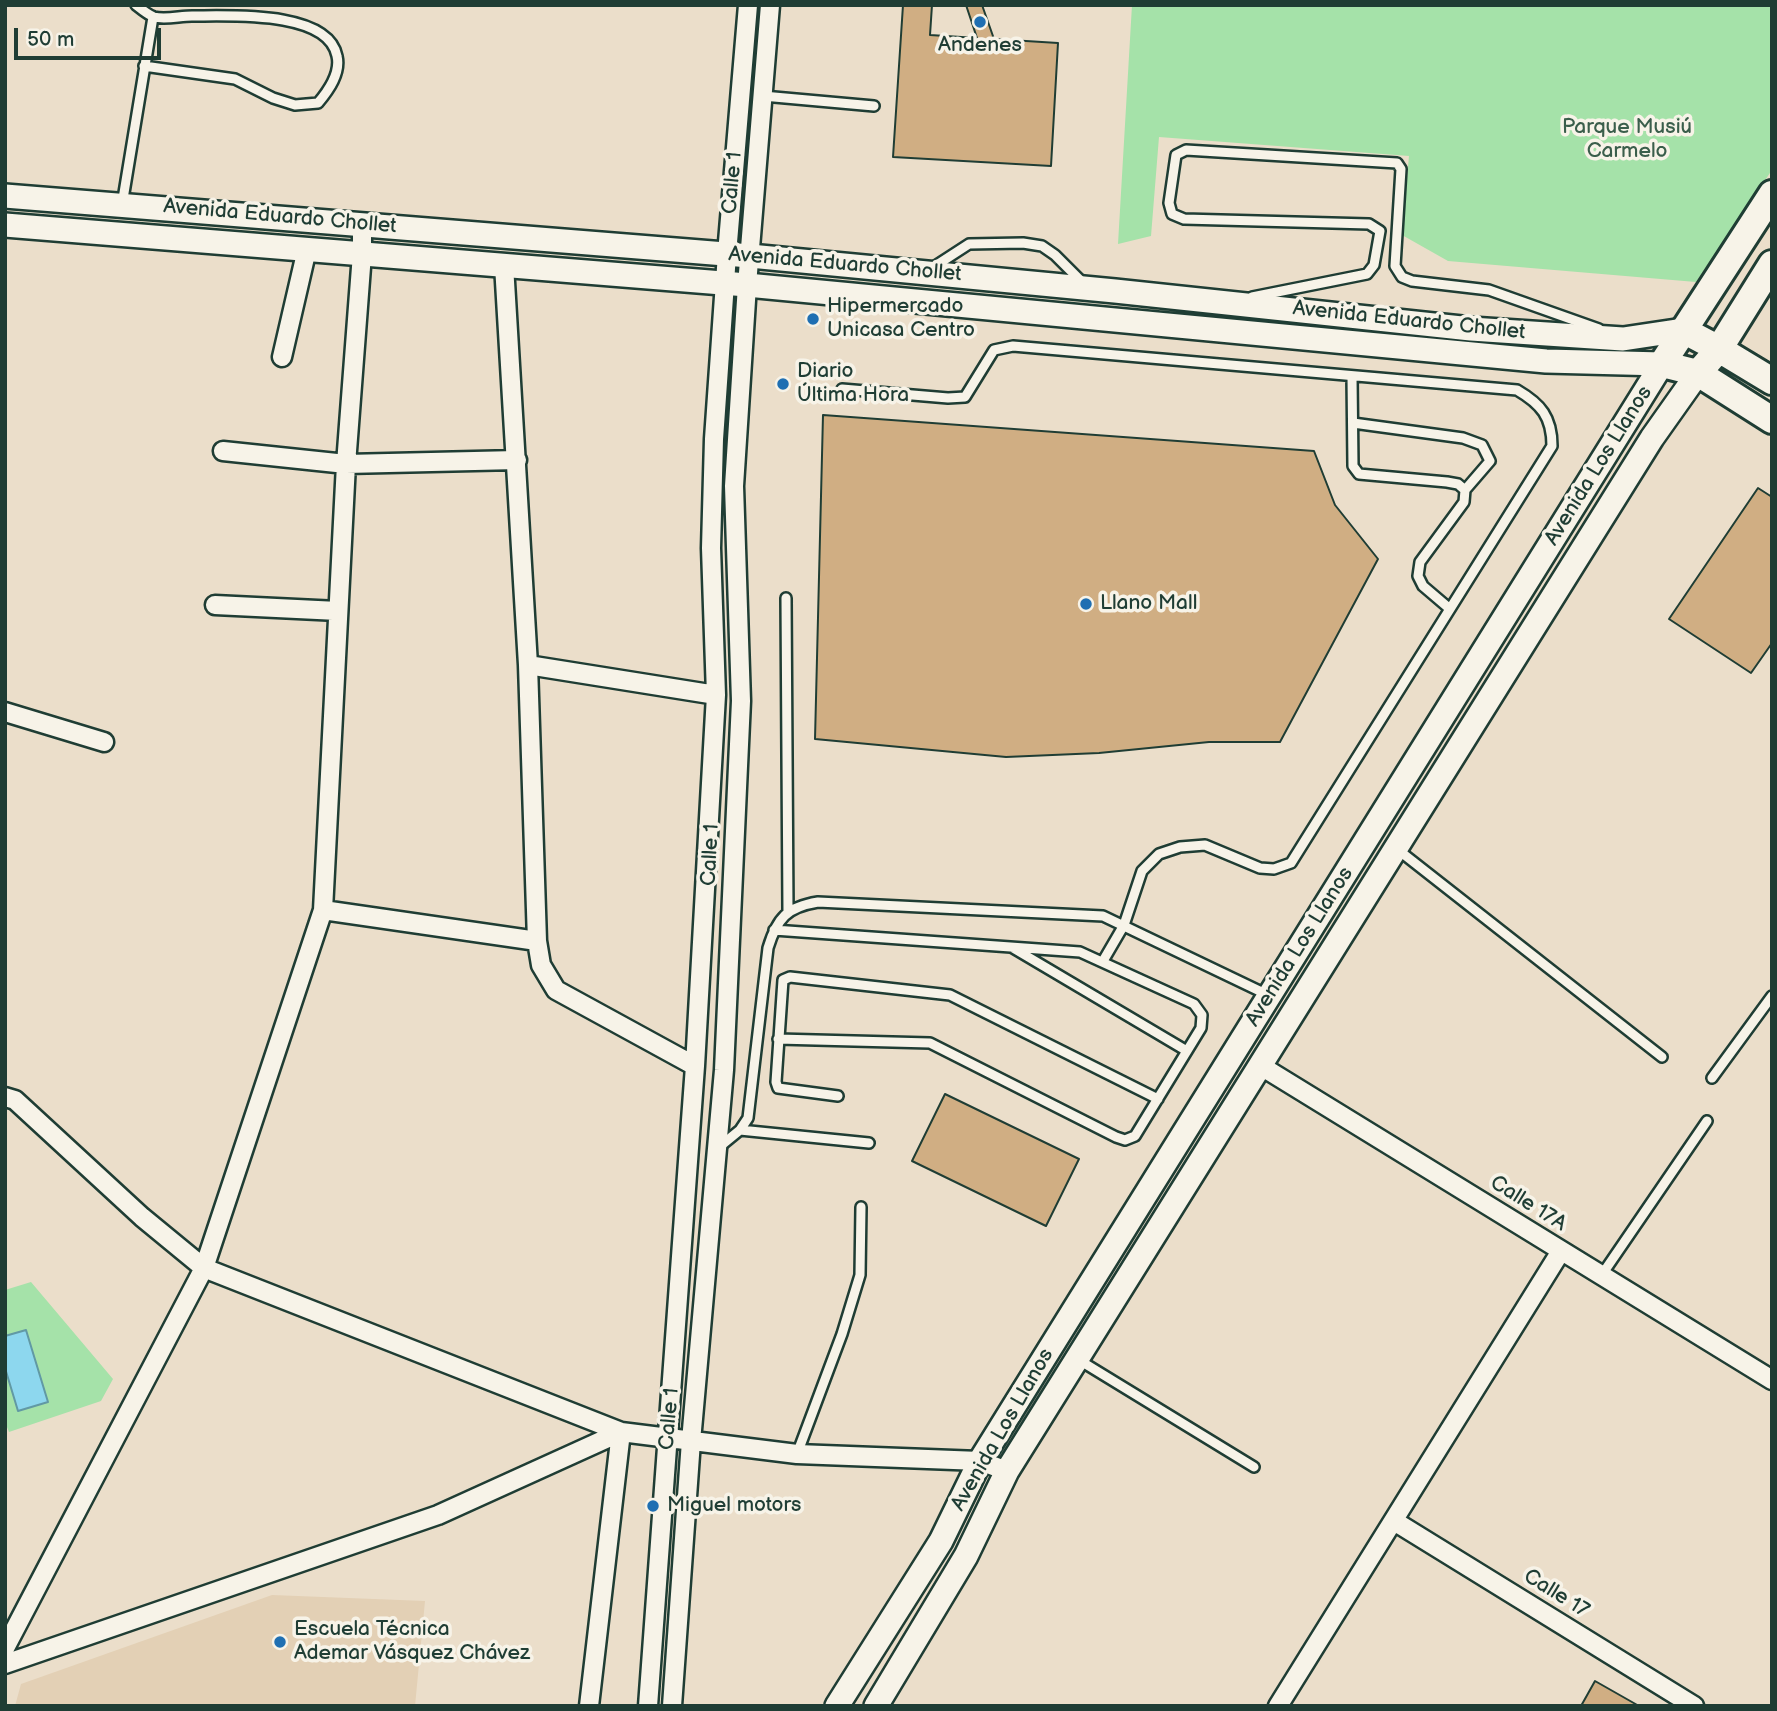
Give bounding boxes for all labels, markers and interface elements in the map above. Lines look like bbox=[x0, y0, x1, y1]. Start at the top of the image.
scale bar bbox=[18, 14, 164, 58]
marker: Andenes bbox=[972, 14, 988, 30]
text: 50 m bbox=[27, 27, 74, 52]
place label: Andenes bbox=[938, 33, 1022, 59]
park label: Parque Musiú Carmelo bbox=[1562, 115, 1692, 165]
street label: Calle 1 bbox=[718, 151, 748, 215]
street label: Avenida Eduardo Chollet bbox=[162, 194, 398, 240]
street label: Avenida Eduardo Chollet bbox=[727, 242, 963, 288]
place label: Hipermercado Unicasa Centro bbox=[827, 294, 975, 344]
street label: Avenida Eduardo Chollet bbox=[1291, 296, 1527, 346]
marker: Hipermercado Unicasa Centro bbox=[805, 311, 821, 327]
place label: Diario Última Hora bbox=[797, 359, 909, 409]
marker: Diario Última Hora bbox=[775, 376, 791, 392]
street label: Avenida Los Llanos bbox=[1540, 382, 1658, 550]
place label: Llano Mall bbox=[1100, 591, 1197, 617]
marker: Llano Mall bbox=[1078, 596, 1094, 612]
street label: Calle 1 bbox=[697, 823, 725, 887]
street label: Avenida Los Llanos bbox=[1241, 863, 1359, 1031]
street label: Calle 17A bbox=[1485, 1171, 1571, 1237]
street label: Avenida Los Llanos bbox=[946, 1344, 1060, 1516]
street label: Calle 1 bbox=[655, 1387, 685, 1451]
place label: Miguel motors bbox=[667, 1493, 801, 1519]
marker: Miguel motors bbox=[645, 1498, 661, 1514]
street label: Calle 17 bbox=[1519, 1564, 1593, 1624]
place label: Escuela Técnica Ademar Vásquez Chávez bbox=[294, 1617, 530, 1667]
marker: Escuela Técnica Ademar Vásquez Chávez bbox=[272, 1634, 288, 1650]

